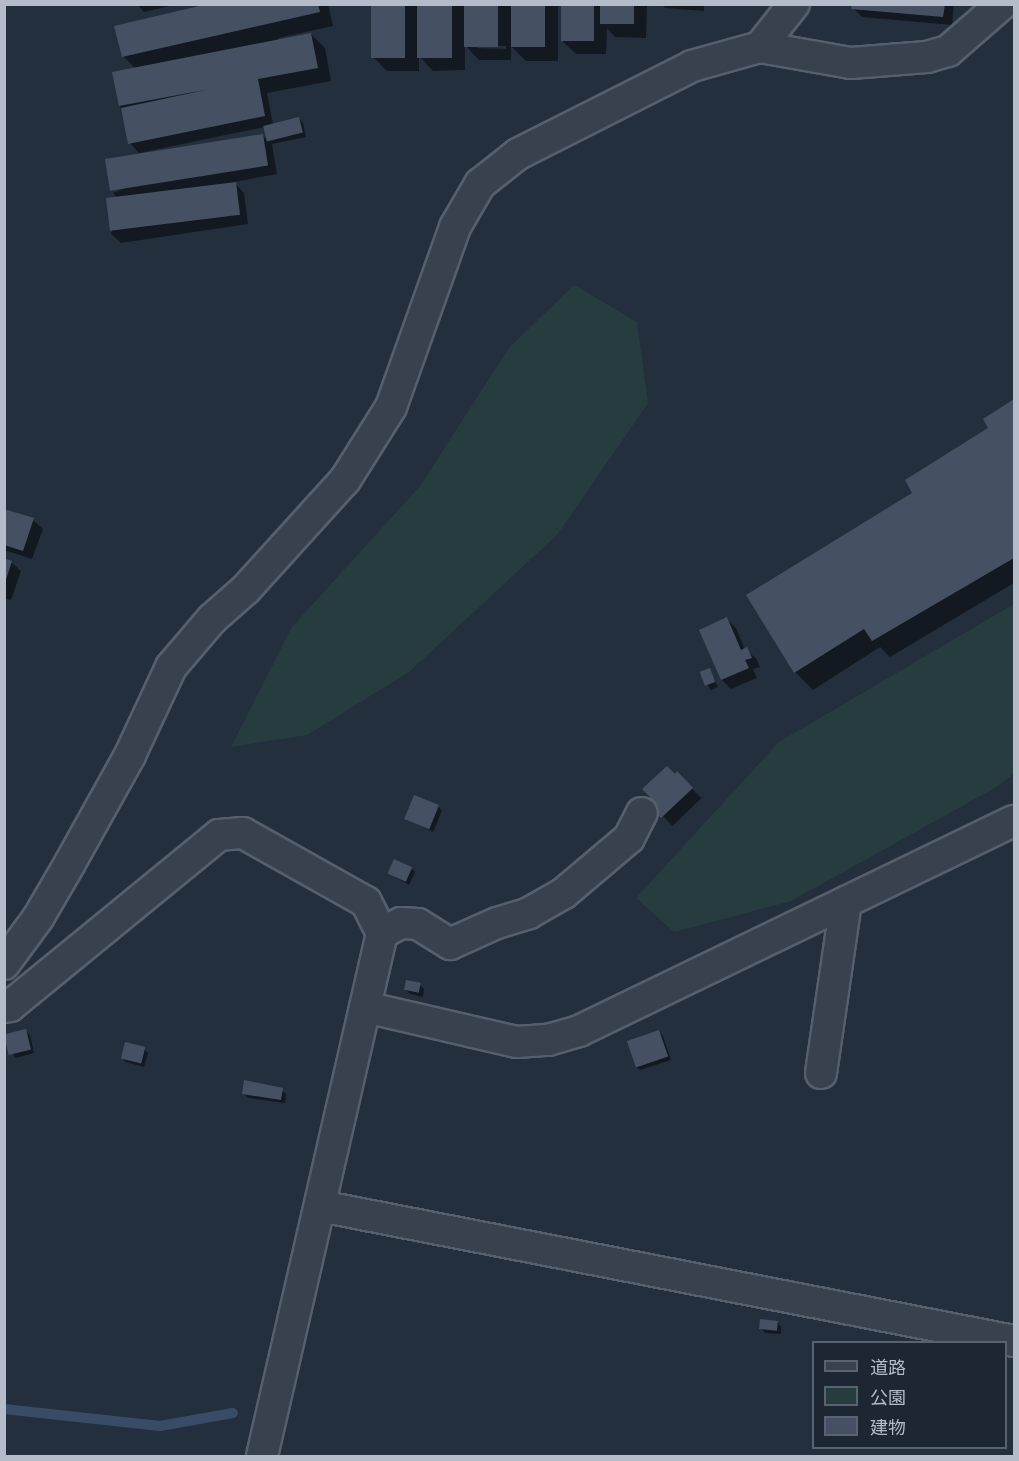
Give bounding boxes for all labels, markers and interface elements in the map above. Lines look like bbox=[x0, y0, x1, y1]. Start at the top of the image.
legend bbox=[812, 1341, 1007, 1449]
text: 道路 bbox=[870, 1357, 906, 1378]
text: 公園 bbox=[870, 1387, 906, 1408]
text: 建物 bbox=[870, 1417, 906, 1438]

